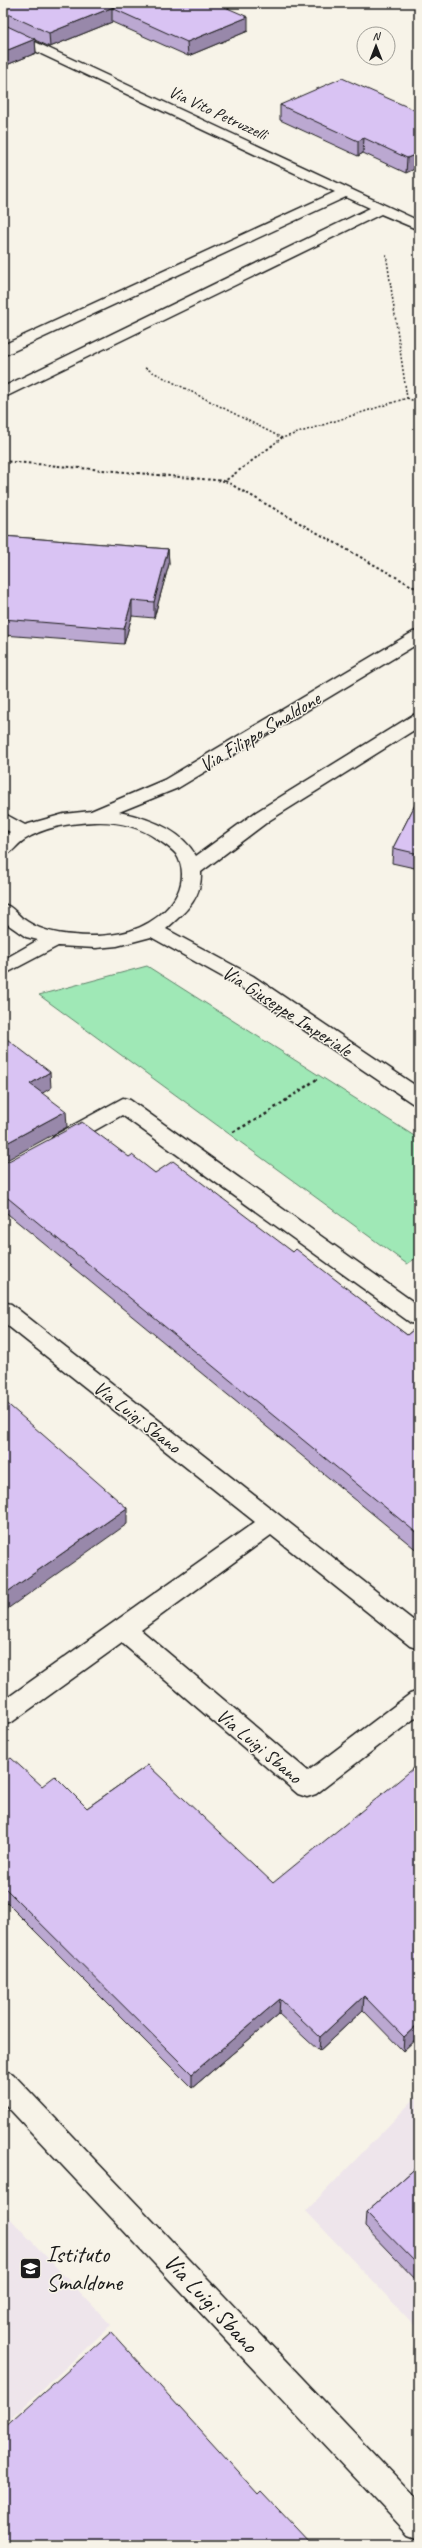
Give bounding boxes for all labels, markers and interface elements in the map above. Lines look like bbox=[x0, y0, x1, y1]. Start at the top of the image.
north arrow bbox=[356, 26, 396, 66]
text: N bbox=[373, 29, 382, 43]
street label: Via Vito Petruzzelli bbox=[165, 81, 272, 146]
street label: Via Filippo Smaldone bbox=[195, 685, 326, 778]
street label: Via Giuseppe Imperiale bbox=[217, 960, 358, 1063]
street label: Via Luigi Sbano bbox=[88, 1375, 186, 1460]
street label: Via Luigi Sbano bbox=[211, 1703, 308, 1790]
place label: Istituto Smaldone bbox=[46, 2239, 124, 2297]
street label: Via Luigi Sbano bbox=[157, 2247, 266, 2360]
school or university icon: Istituto Smaldone bbox=[17, 2255, 43, 2281]

